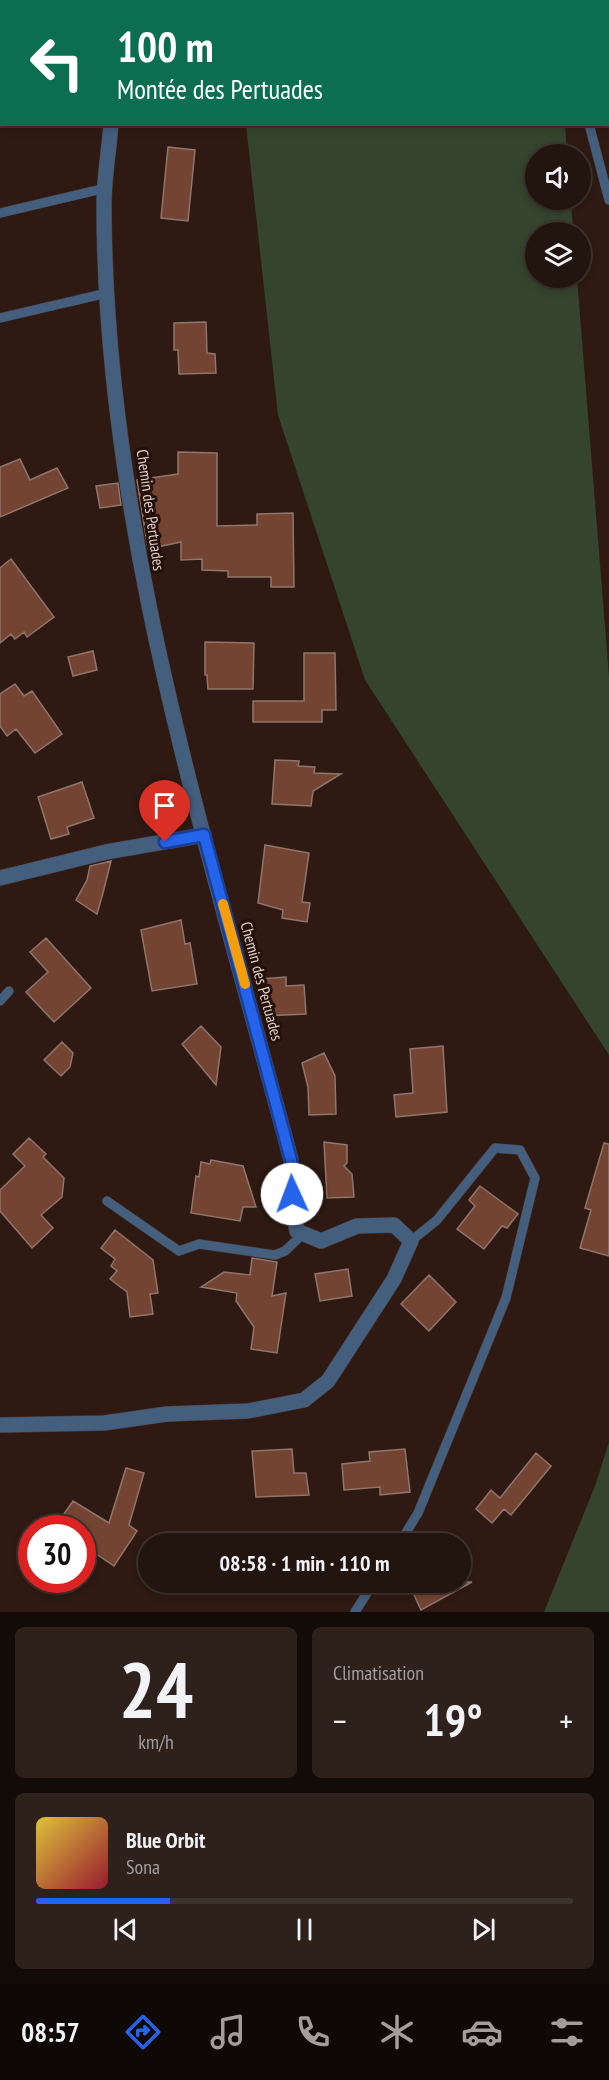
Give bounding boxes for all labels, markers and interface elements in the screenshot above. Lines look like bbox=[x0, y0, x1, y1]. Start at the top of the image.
text: 100 m bbox=[117, 19, 214, 74]
icon: left bbox=[18, 24, 96, 102]
text: Montée des Pertuades bbox=[117, 72, 323, 106]
map controls bbox=[525, 144, 591, 288]
button: sound bbox=[525, 144, 591, 210]
button: layers bbox=[525, 222, 591, 288]
street label: Chemin des Pertuades bbox=[133, 448, 169, 572]
pin bbox=[139, 780, 190, 842]
icon: arrive bbox=[148, 789, 181, 822]
street label: Chemin des Pertuades bbox=[236, 919, 288, 1043]
position arrow bbox=[260, 1162, 324, 1226]
speed limit sign: 30 bbox=[18, 1515, 96, 1593]
text: 08:58 · 1 min · 110 m bbox=[219, 1549, 390, 1577]
text: 24 bbox=[119, 1639, 193, 1740]
text: Climatisation bbox=[333, 1660, 424, 1686]
text: 19° bbox=[423, 1690, 483, 1748]
text: − bbox=[333, 1699, 347, 1742]
text: + bbox=[559, 1699, 573, 1742]
text: km/h bbox=[138, 1729, 174, 1755]
text: Blue Orbit bbox=[126, 1826, 205, 1854]
text: Sona bbox=[126, 1854, 160, 1880]
icon: previous bbox=[109, 1913, 142, 1946]
icon: pause bbox=[288, 1913, 321, 1946]
icon: next bbox=[467, 1913, 500, 1946]
icon: directions bbox=[122, 2011, 164, 2053]
icon: music bbox=[207, 2011, 249, 2053]
icon: phone bbox=[292, 2011, 334, 2053]
icon: climate bbox=[376, 2011, 418, 2053]
icon: car bbox=[461, 2011, 503, 2053]
icon: filters bbox=[546, 2011, 588, 2053]
text: 08:57 bbox=[21, 2015, 80, 2049]

